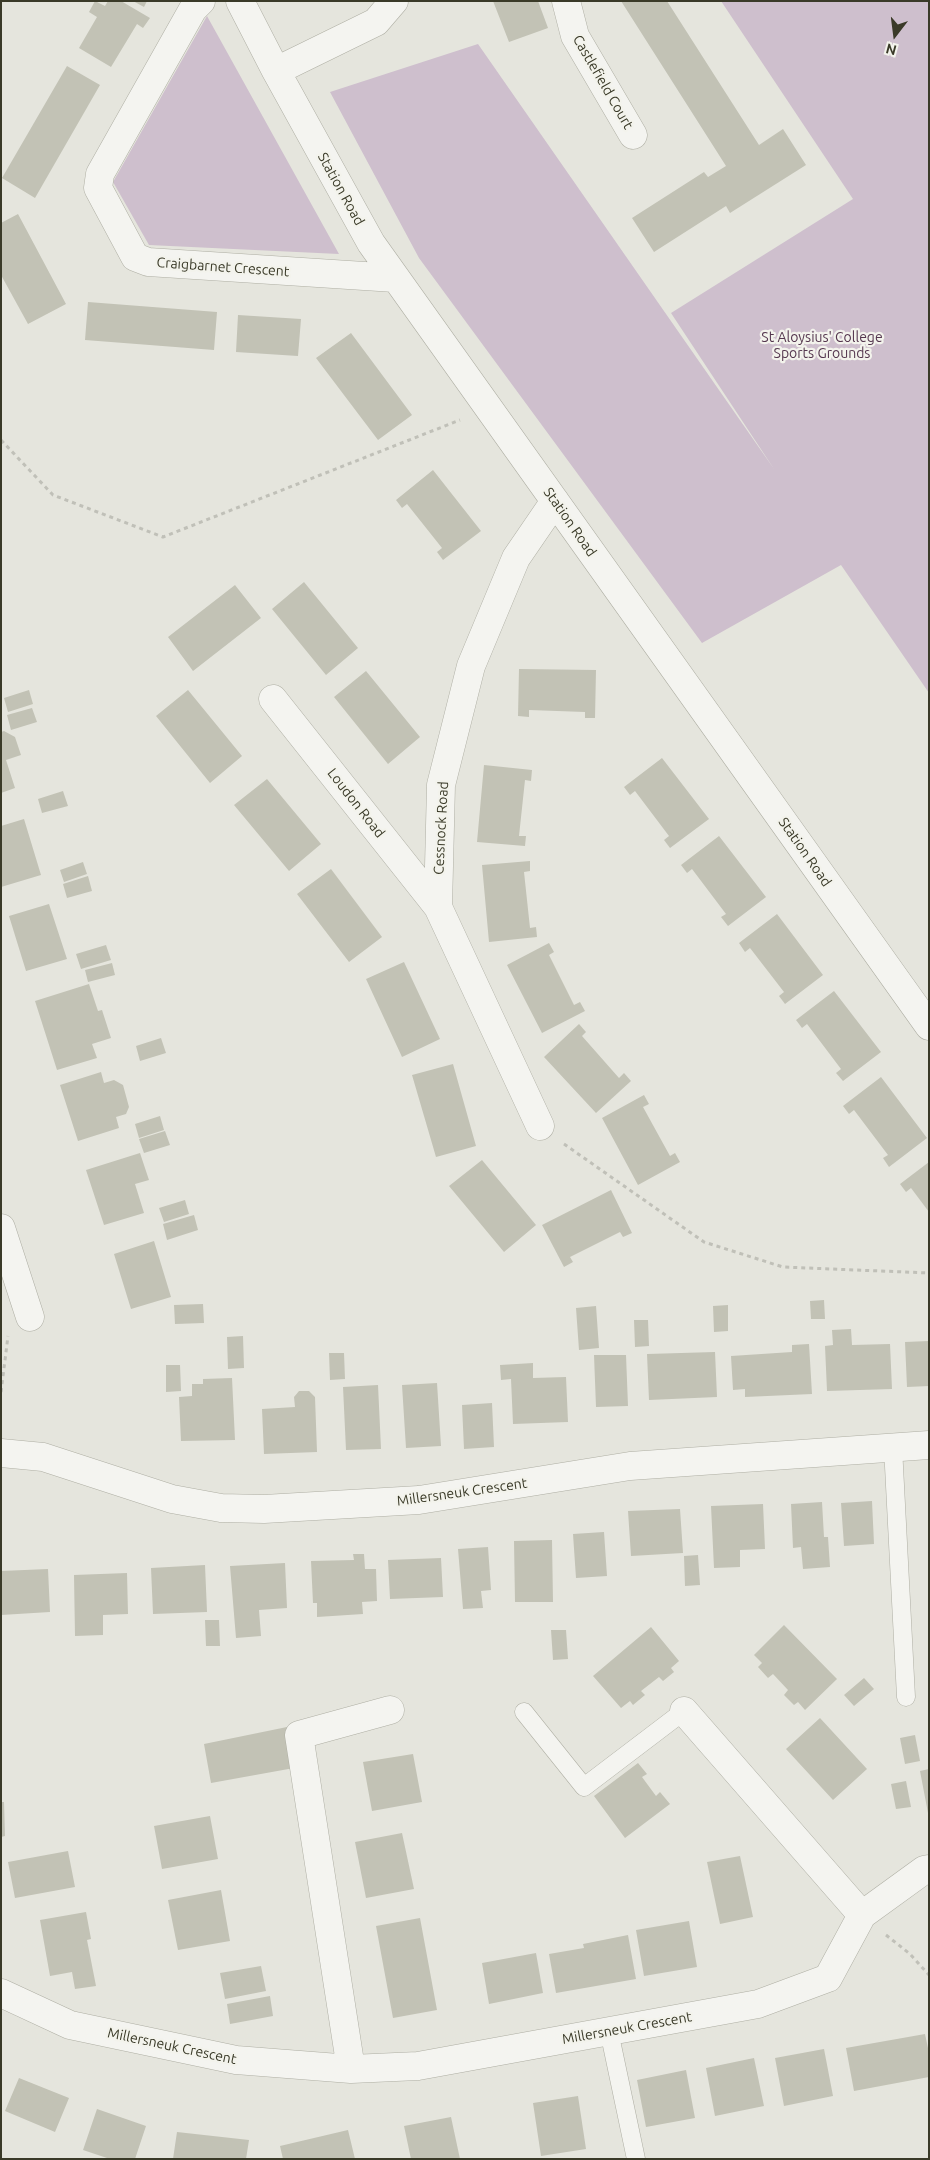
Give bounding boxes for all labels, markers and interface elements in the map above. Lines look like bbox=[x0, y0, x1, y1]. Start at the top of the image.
north arrow bbox=[870, 10, 920, 60]
street label: Castlefield Court bbox=[569, 32, 637, 132]
text: N bbox=[884, 40, 898, 59]
street label: Station Road bbox=[314, 150, 368, 228]
street label: Craigbarnet Crescent bbox=[156, 254, 290, 280]
park label: St Aloysius' College Sports Grounds bbox=[761, 329, 883, 362]
street label: Station Road bbox=[540, 484, 600, 560]
street label: Loudon Road bbox=[324, 765, 388, 841]
street label: Cessnock Road bbox=[430, 781, 452, 875]
street label: Station Road bbox=[775, 814, 835, 890]
street label: Millersneuk Crescent bbox=[396, 1475, 528, 1509]
street label: Millersneuk Crescent bbox=[561, 2008, 693, 2048]
street label: Millersneuk Crescent bbox=[106, 2024, 238, 2068]

